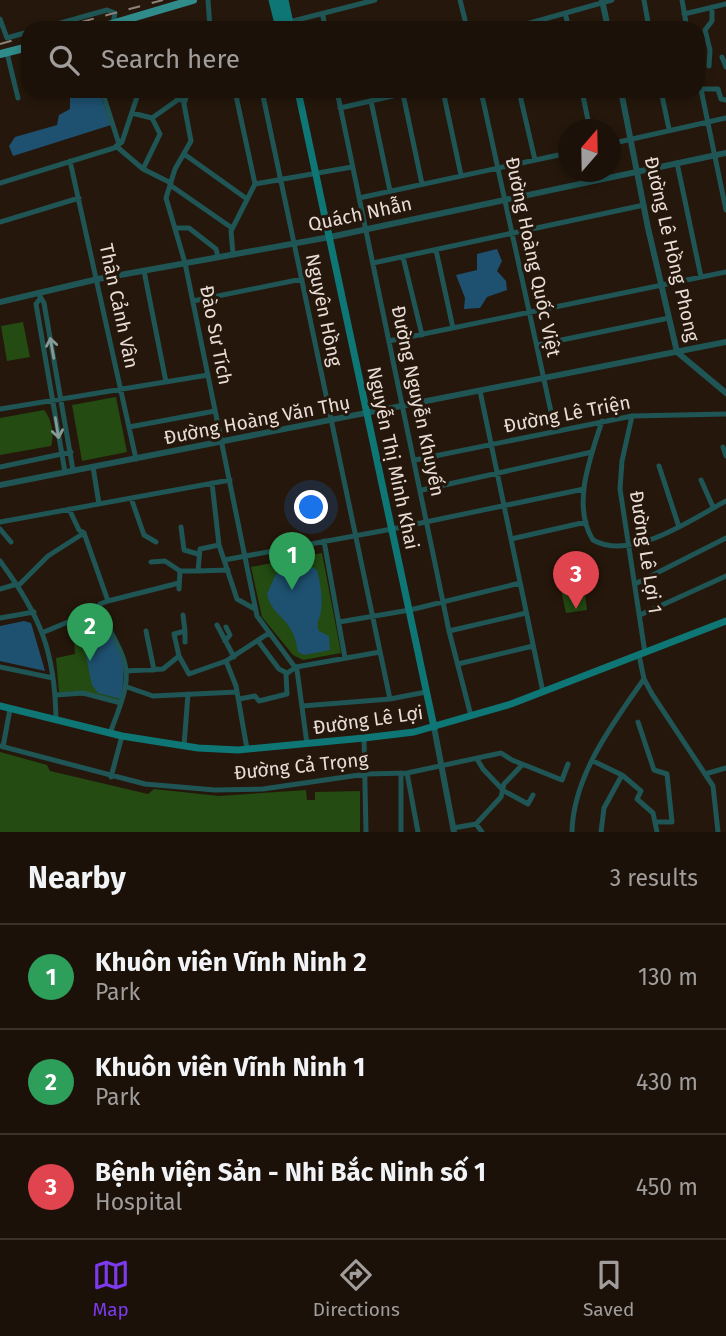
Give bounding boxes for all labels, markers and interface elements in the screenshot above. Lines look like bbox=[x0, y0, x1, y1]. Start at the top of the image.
search box bbox=[21, 21, 705, 98]
icon: search bbox=[45, 41, 83, 79]
text: Search here bbox=[101, 44, 240, 75]
north arrow bbox=[558, 119, 621, 182]
street label: Đường Lê Hồng Phong bbox=[640, 154, 705, 344]
street label: Đường Hoàng Quốc Việt bbox=[501, 155, 565, 359]
street label: Quách Nhẫn bbox=[306, 192, 414, 236]
street label: Thân Cảnh Vân bbox=[95, 242, 143, 370]
street label: Nguyên Hồng bbox=[301, 252, 347, 369]
street label: Đào Sư Tích bbox=[195, 283, 237, 387]
street label: Đường Nguyễn Khuyến bbox=[387, 303, 449, 499]
one-way arrow bbox=[45, 337, 58, 360]
street label: Nguyễn Thị Minh Khai bbox=[362, 364, 424, 552]
street label: Đường Lê Triện bbox=[502, 390, 632, 438]
street label: Đường Hoàng Văn Thụ bbox=[162, 391, 352, 449]
one-way arrow bbox=[51, 416, 64, 438]
street label: Đường Lê Lợi 1 bbox=[625, 489, 667, 615]
your location bbox=[294, 490, 328, 524]
pin: 1 bbox=[269, 532, 315, 590]
pin: 3 bbox=[553, 551, 599, 609]
pin: 2 bbox=[67, 603, 113, 661]
street label: Đường Lê Lợi bbox=[311, 701, 425, 739]
street label: Đường Cả Trọng bbox=[233, 748, 369, 784]
text: Nearby bbox=[28, 860, 126, 896]
text: 3 results bbox=[610, 864, 698, 892]
text: Khuôn viên Vĩnh Ninh 2 bbox=[95, 947, 367, 978]
text: 1 bbox=[46, 963, 56, 991]
text: 130 m bbox=[638, 963, 698, 991]
text: Park bbox=[95, 978, 140, 1006]
text: Khuôn viên Vĩnh Ninh 1 bbox=[95, 1052, 365, 1083]
text: 2 bbox=[45, 1068, 57, 1096]
text: 430 m bbox=[636, 1068, 698, 1096]
text: Park bbox=[95, 1083, 140, 1111]
text: Bệnh viện Sản - Nhi Bắc Ninh số 1 bbox=[95, 1157, 486, 1188]
text: 3 bbox=[45, 1173, 57, 1201]
text: 450 m bbox=[636, 1173, 698, 1201]
text: Hospital bbox=[95, 1188, 182, 1216]
tab: Map bbox=[92, 1256, 130, 1321]
tab: Directions bbox=[313, 1256, 400, 1321]
tab: Saved bbox=[583, 1256, 634, 1321]

